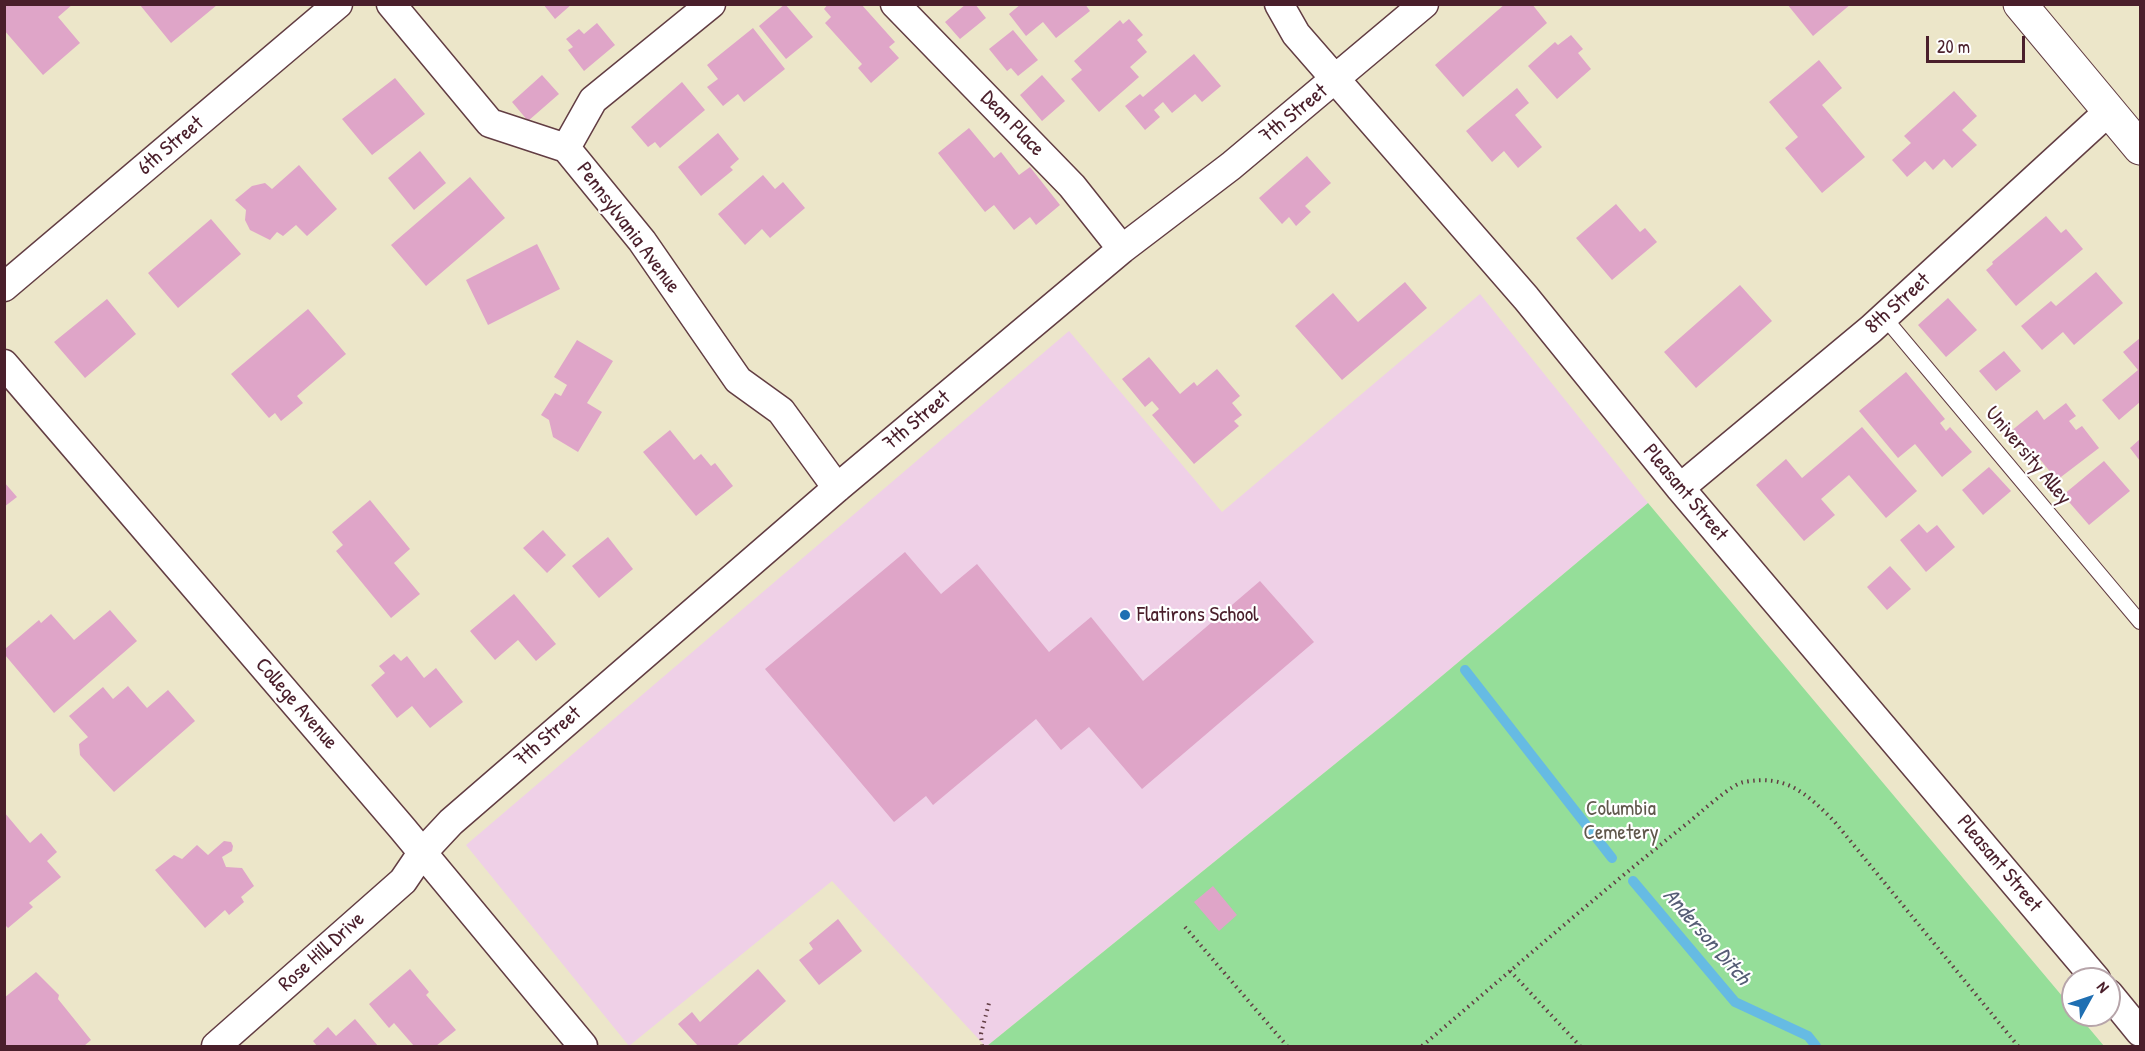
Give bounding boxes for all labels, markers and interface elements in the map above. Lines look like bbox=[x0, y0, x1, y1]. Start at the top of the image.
scale bar bbox=[1929, 24, 2028, 62]
text: 20 m bbox=[1937, 34, 1970, 59]
street label: 7th Street bbox=[1255, 79, 1333, 149]
street label: Dean Place bbox=[975, 86, 1049, 162]
street label: 6th Street bbox=[133, 111, 209, 181]
street label: Pennsylvania Avenue bbox=[571, 158, 685, 298]
street label: 8th Street bbox=[1860, 268, 1936, 340]
street label: 7th Street bbox=[878, 386, 956, 456]
street label: University Alley bbox=[1980, 402, 2076, 510]
street label: Pleasant Street bbox=[1637, 439, 1733, 547]
place label: Flatirons School bbox=[1137, 602, 1259, 628]
marker: Flatirons School bbox=[1118, 608, 1132, 622]
street label: College Avenue bbox=[249, 653, 343, 755]
street label: 7th Street bbox=[509, 701, 587, 773]
park label: Columbia Cemetery bbox=[1583, 796, 1659, 846]
street label: Pleasant Street bbox=[1951, 810, 2047, 918]
water label: Anderson Ditch bbox=[1657, 883, 1755, 991]
street label: Rose Hill Drive bbox=[274, 907, 370, 997]
north arrow bbox=[2061, 967, 2121, 1027]
text: N bbox=[2092, 976, 2114, 997]

